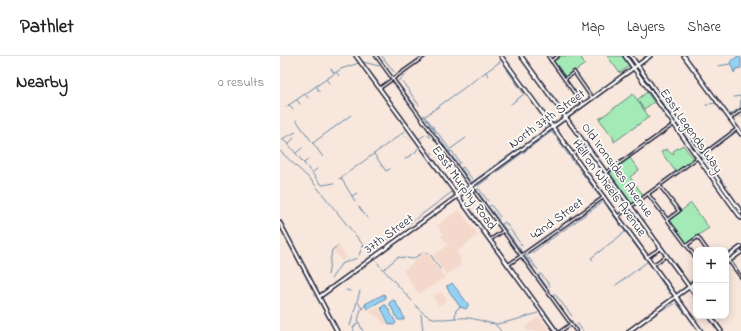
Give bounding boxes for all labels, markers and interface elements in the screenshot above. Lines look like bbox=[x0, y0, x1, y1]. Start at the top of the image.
text: Pathlet bbox=[20, 14, 74, 41]
text: Map bbox=[581, 17, 605, 38]
text: Layers bbox=[627, 17, 665, 38]
text: Share bbox=[687, 17, 721, 38]
text: Nearby bbox=[16, 70, 68, 95]
text: 0 results bbox=[218, 73, 264, 92]
street label: North 37th Street bbox=[505, 84, 590, 153]
street label: East Legends Way bbox=[654, 85, 727, 178]
street label: Old Ironsides Avenue bbox=[576, 119, 658, 221]
street label: Hell on Wheels Avenue bbox=[567, 135, 651, 241]
street label: East Murphy Road bbox=[426, 142, 502, 235]
street label: 42nd Street bbox=[527, 193, 588, 245]
street label: 37th Street bbox=[360, 209, 418, 259]
map controls bbox=[693, 247, 729, 319]
button: + bbox=[693, 247, 729, 283]
button: − bbox=[693, 283, 729, 319]

